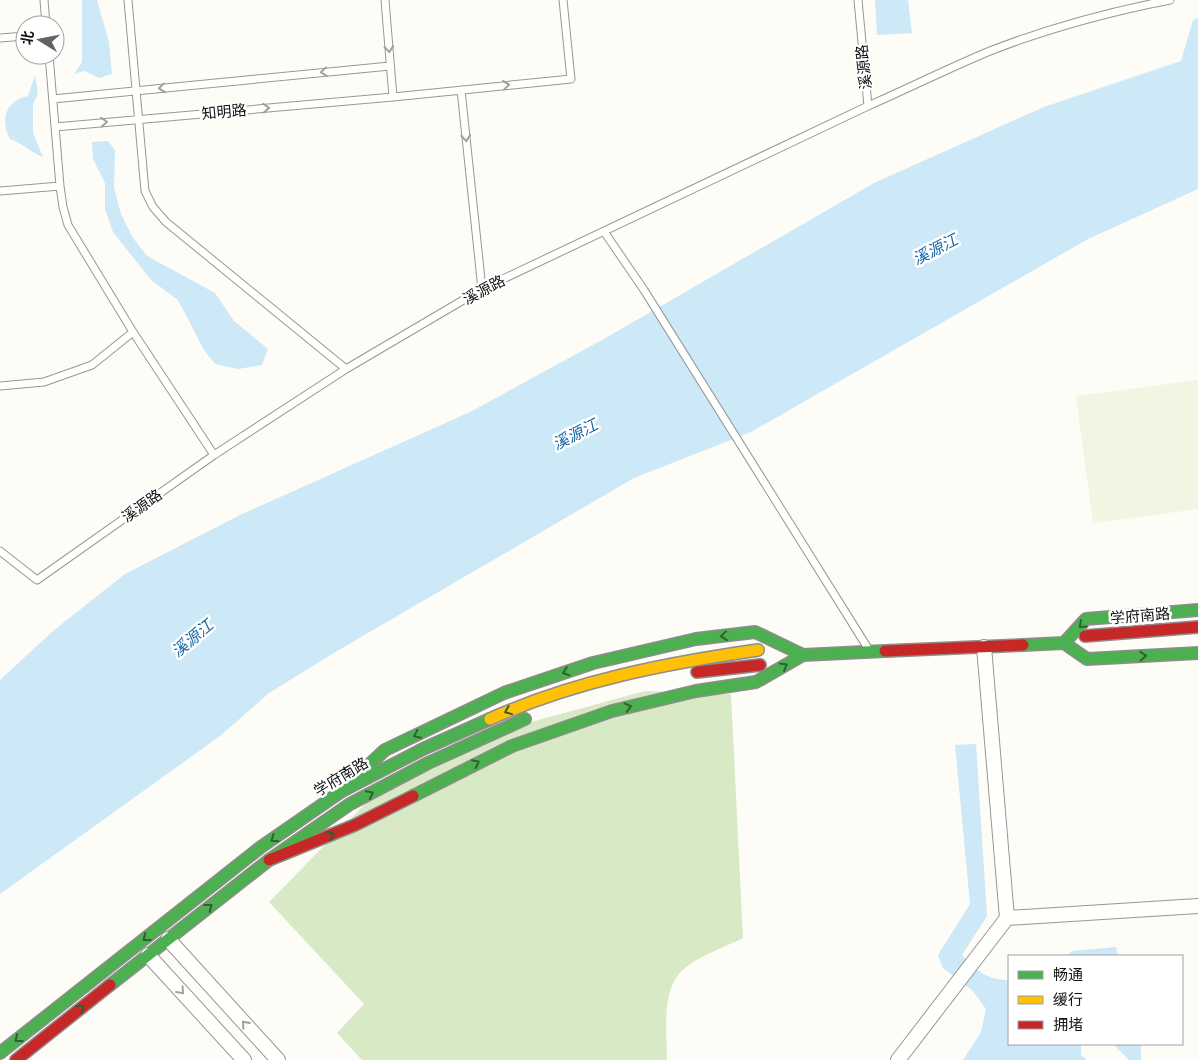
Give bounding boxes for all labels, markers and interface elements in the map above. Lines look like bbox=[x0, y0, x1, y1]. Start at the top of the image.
north arrow bbox=[15, 15, 65, 65]
text: 北 bbox=[18, 29, 37, 46]
street label: 溪源路 bbox=[853, 44, 875, 90]
one-way arrow bbox=[383, 45, 394, 53]
one-way arrow bbox=[320, 66, 328, 77]
one-way arrow bbox=[503, 80, 511, 91]
one-way arrow bbox=[158, 82, 166, 93]
street label: 知明路 bbox=[201, 101, 247, 123]
one-way arrow bbox=[262, 103, 270, 114]
one-way arrow bbox=[100, 117, 108, 128]
one-way arrow bbox=[461, 135, 472, 143]
water label: 溪源江 bbox=[910, 229, 963, 269]
street label: 溪源路 bbox=[460, 271, 508, 309]
water label: 溪源江 bbox=[550, 414, 603, 454]
street label: 溪源路 bbox=[118, 486, 166, 526]
street label: 学府南路 bbox=[1109, 604, 1171, 628]
water label: 溪源江 bbox=[168, 614, 218, 661]
one-way arrow bbox=[1079, 619, 1088, 628]
one-way arrow bbox=[720, 630, 728, 641]
one-way arrow bbox=[1139, 651, 1147, 662]
one-way arrow bbox=[779, 662, 788, 672]
one-way arrow bbox=[562, 666, 571, 676]
one-way arrow bbox=[624, 702, 633, 713]
one-way arrow bbox=[504, 705, 512, 715]
one-way arrow bbox=[413, 729, 422, 739]
street label: 学府南路 bbox=[311, 754, 371, 800]
one-way arrow bbox=[471, 759, 480, 769]
one-way arrow bbox=[365, 790, 374, 800]
one-way arrow bbox=[326, 830, 334, 840]
one-way arrow bbox=[270, 833, 280, 842]
one-way arrow bbox=[203, 905, 212, 913]
one-way arrow bbox=[142, 933, 151, 942]
legend bbox=[1008, 955, 1183, 1045]
text: 畅通 bbox=[1053, 966, 1083, 984]
one-way arrow bbox=[175, 985, 184, 994]
text: 缓行 bbox=[1053, 991, 1083, 1009]
one-way arrow bbox=[75, 1005, 84, 1013]
text: 拥堵 bbox=[1053, 1016, 1083, 1034]
one-way arrow bbox=[242, 1020, 251, 1029]
one-way arrow bbox=[14, 1033, 24, 1042]

